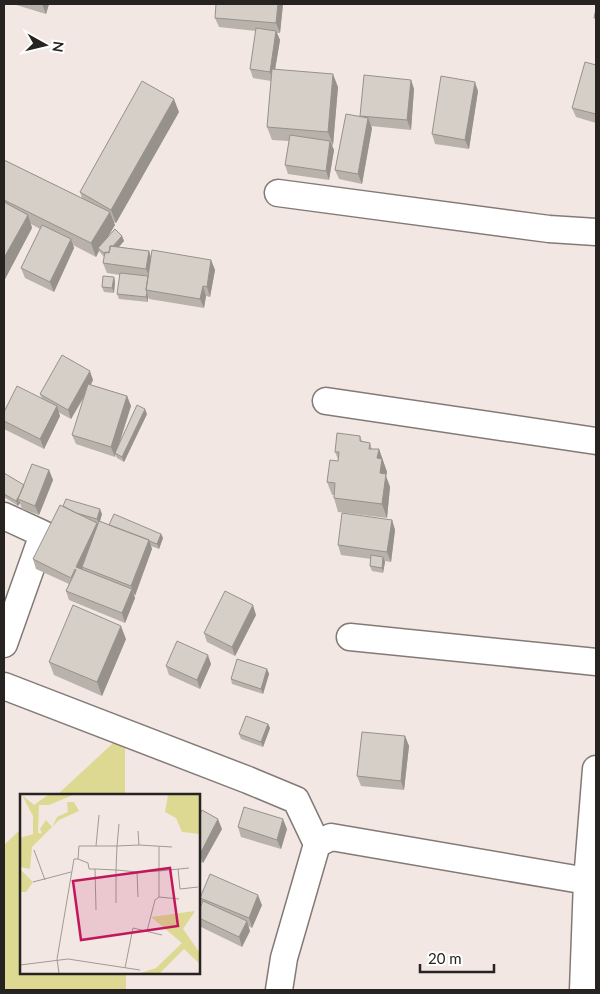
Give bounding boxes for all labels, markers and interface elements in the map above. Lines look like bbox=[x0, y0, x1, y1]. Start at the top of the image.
north arrow bbox=[20, 20, 70, 70]
text: N bbox=[49, 40, 68, 53]
inset map bbox=[20, 794, 200, 974]
scale bar bbox=[420, 942, 494, 974]
text: 20 m bbox=[428, 949, 462, 967]

